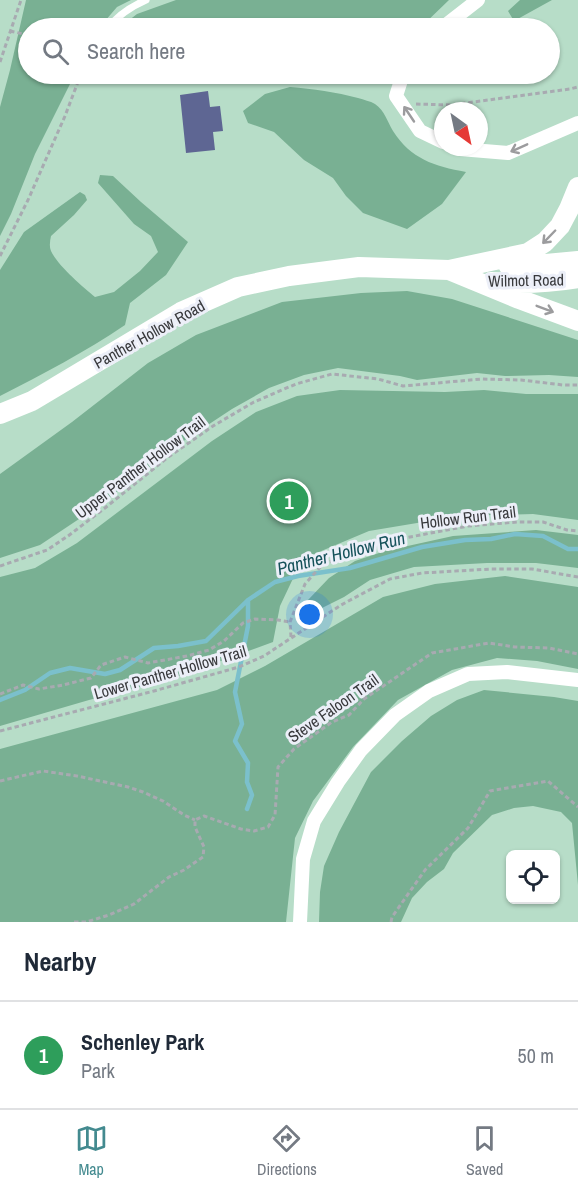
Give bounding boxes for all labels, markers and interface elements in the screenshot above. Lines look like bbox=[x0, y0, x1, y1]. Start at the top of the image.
search box bbox=[18, 18, 560, 84]
icon: search bbox=[39, 35, 72, 68]
text: Search here bbox=[87, 36, 185, 66]
north arrow bbox=[434, 102, 488, 156]
one-way arrow bbox=[403, 107, 415, 123]
one-way arrow bbox=[510, 143, 528, 155]
one-way arrow bbox=[542, 229, 556, 244]
street label: Wilmot Road bbox=[488, 268, 564, 292]
street label: Panther Hollow Road bbox=[89, 294, 209, 374]
one-way arrow bbox=[535, 304, 554, 315]
street label: Upper Panther Hollow Trail bbox=[70, 411, 210, 523]
pin: 1 bbox=[270, 478, 308, 524]
street label: Hollow Run Trail bbox=[419, 500, 517, 534]
water label: Panther Hollow Run bbox=[274, 525, 408, 581]
your location bbox=[295, 600, 324, 629]
street label: Lower Panther Hollow Trail bbox=[91, 640, 249, 704]
street label: Steve Faloon Trail bbox=[283, 669, 383, 747]
map controls bbox=[506, 850, 560, 904]
button: locate bbox=[506, 850, 560, 904]
text: Nearby bbox=[24, 944, 96, 979]
text: Schenley Park bbox=[81, 1027, 204, 1057]
text: 1 bbox=[39, 1042, 48, 1069]
text: 50 m bbox=[518, 1042, 554, 1069]
text: Park bbox=[81, 1057, 115, 1084]
tab: Map bbox=[75, 1122, 108, 1180]
tab: Directions bbox=[257, 1122, 317, 1180]
tab: Saved bbox=[466, 1122, 503, 1180]

